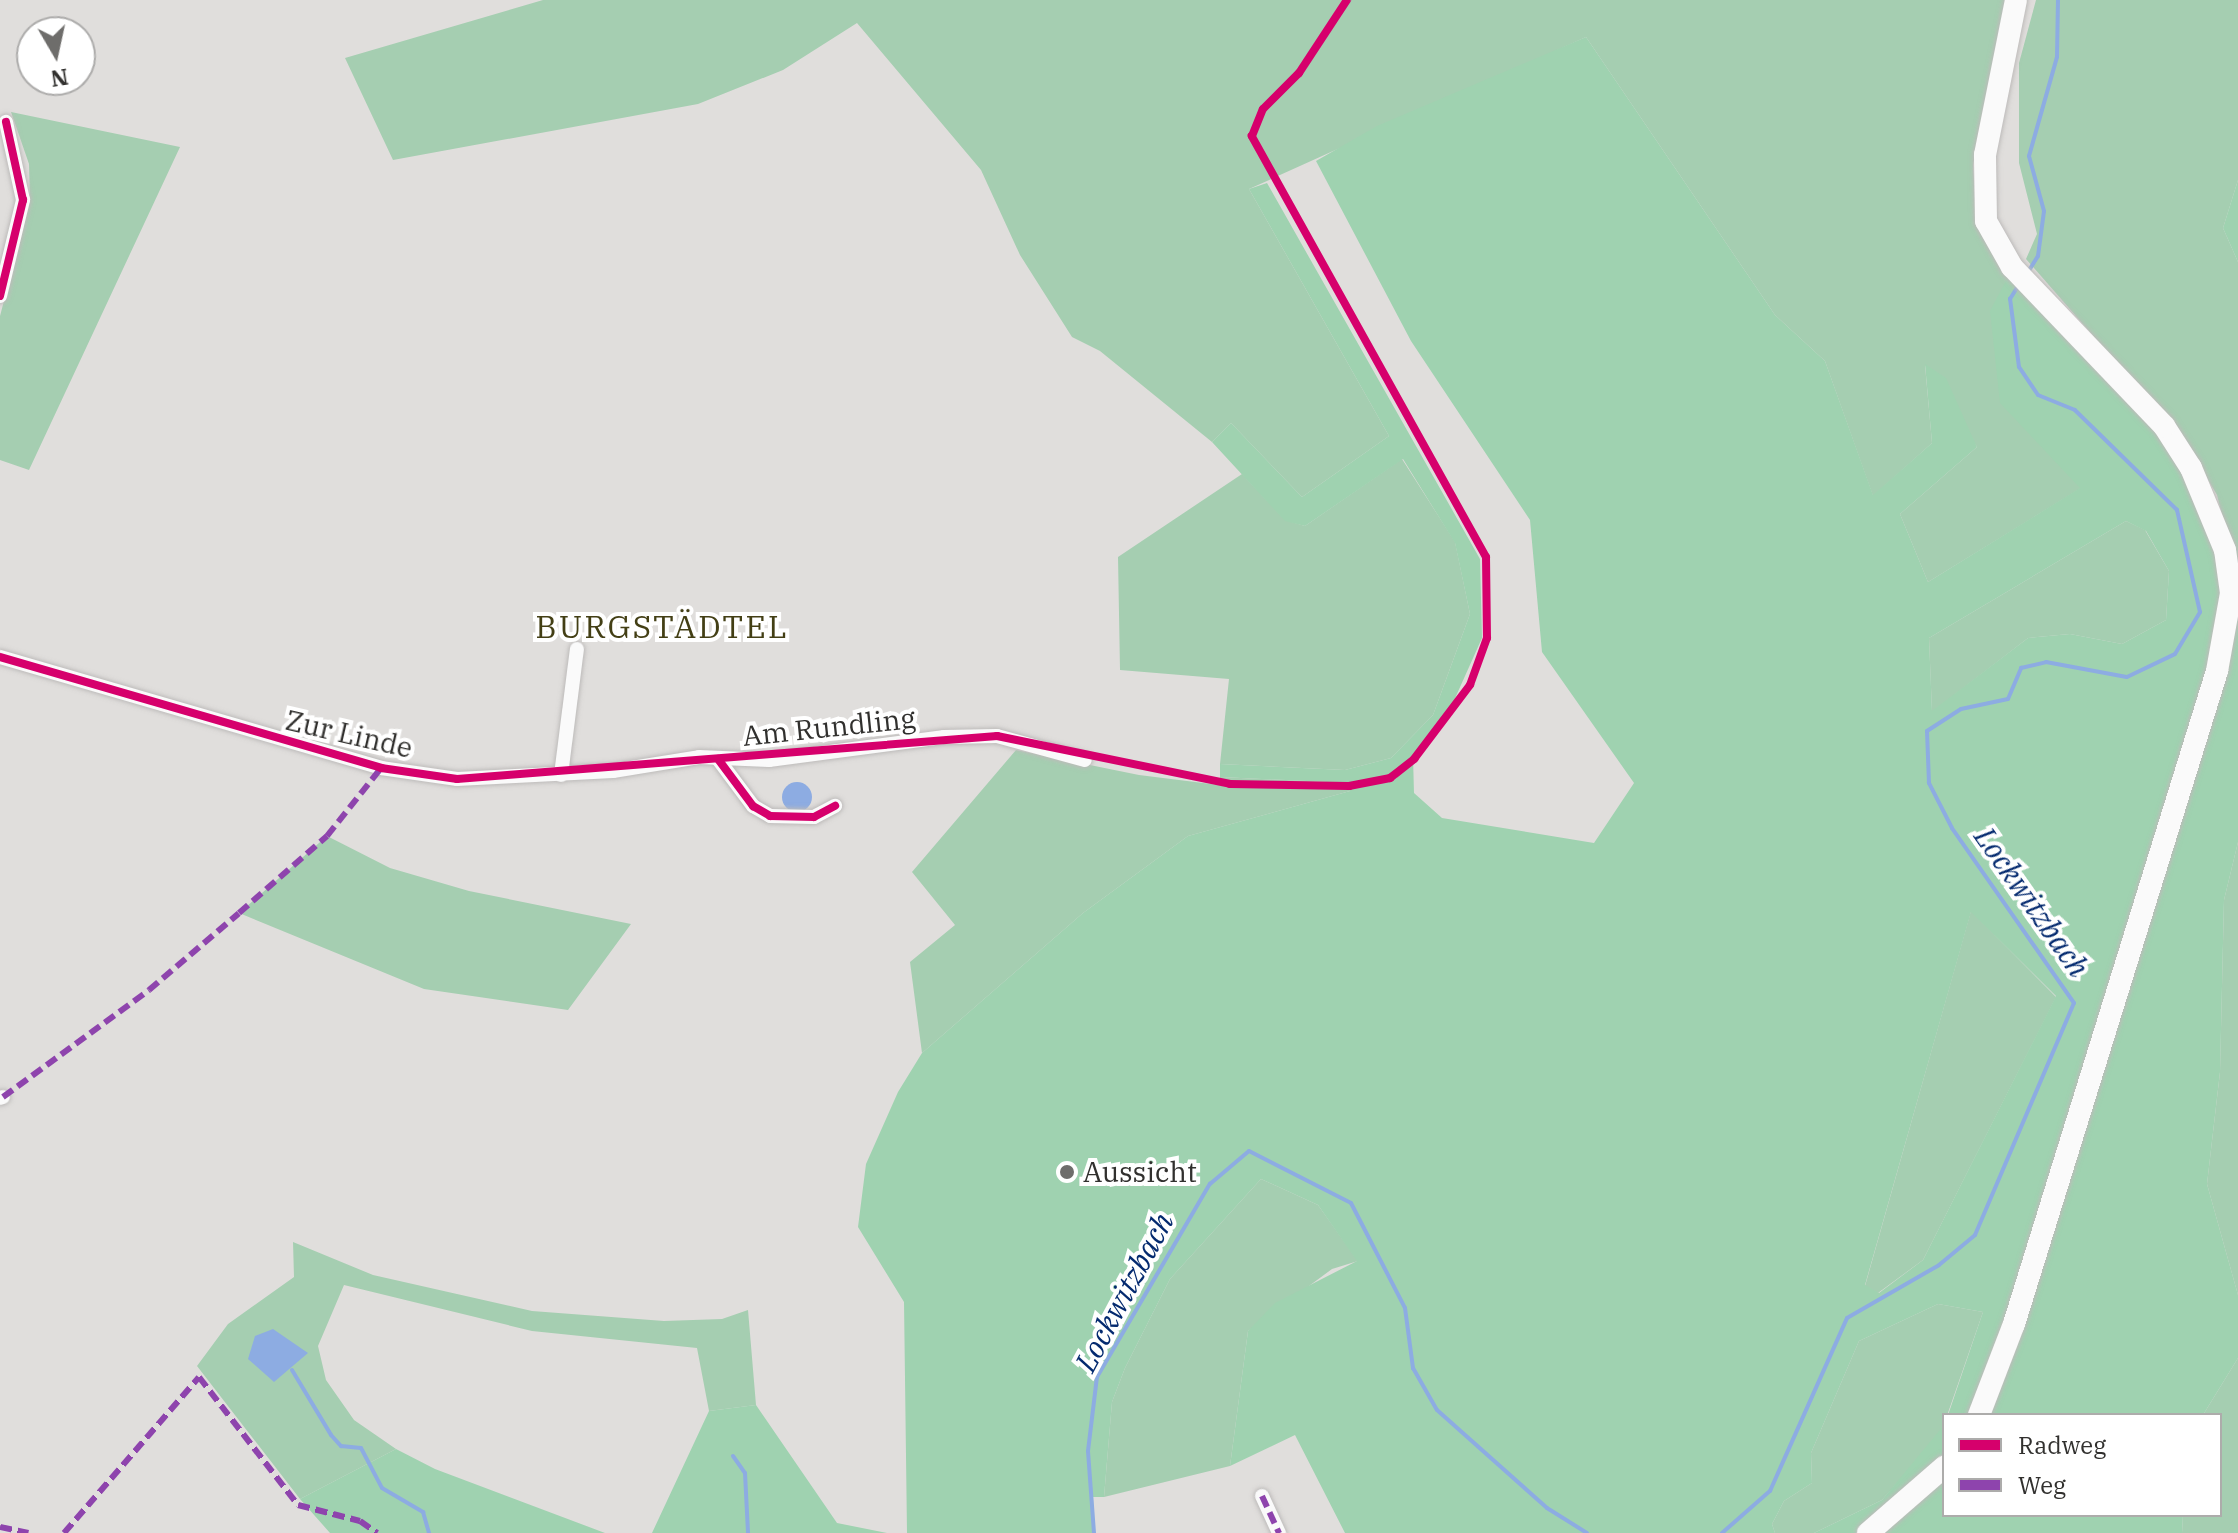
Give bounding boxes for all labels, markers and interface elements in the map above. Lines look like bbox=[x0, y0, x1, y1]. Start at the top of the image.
north arrow bbox=[16, 16, 96, 96]
text: N bbox=[49, 63, 70, 94]
district label: BURGSTÄDTEL bbox=[535, 607, 789, 645]
street label: Am Rundling bbox=[741, 701, 917, 753]
street label: Zur Linde bbox=[282, 703, 416, 765]
water label: Lockwitzbach bbox=[1967, 820, 2097, 984]
place label: Aussicht bbox=[1083, 1155, 1197, 1189]
marker: Aussicht bbox=[1058, 1163, 1076, 1181]
water label: Lockwitzbach bbox=[1067, 1206, 1181, 1378]
legend bbox=[1942, 1413, 2222, 1517]
text: Radweg bbox=[2018, 1429, 2106, 1461]
text: Weg bbox=[2018, 1469, 2066, 1501]

